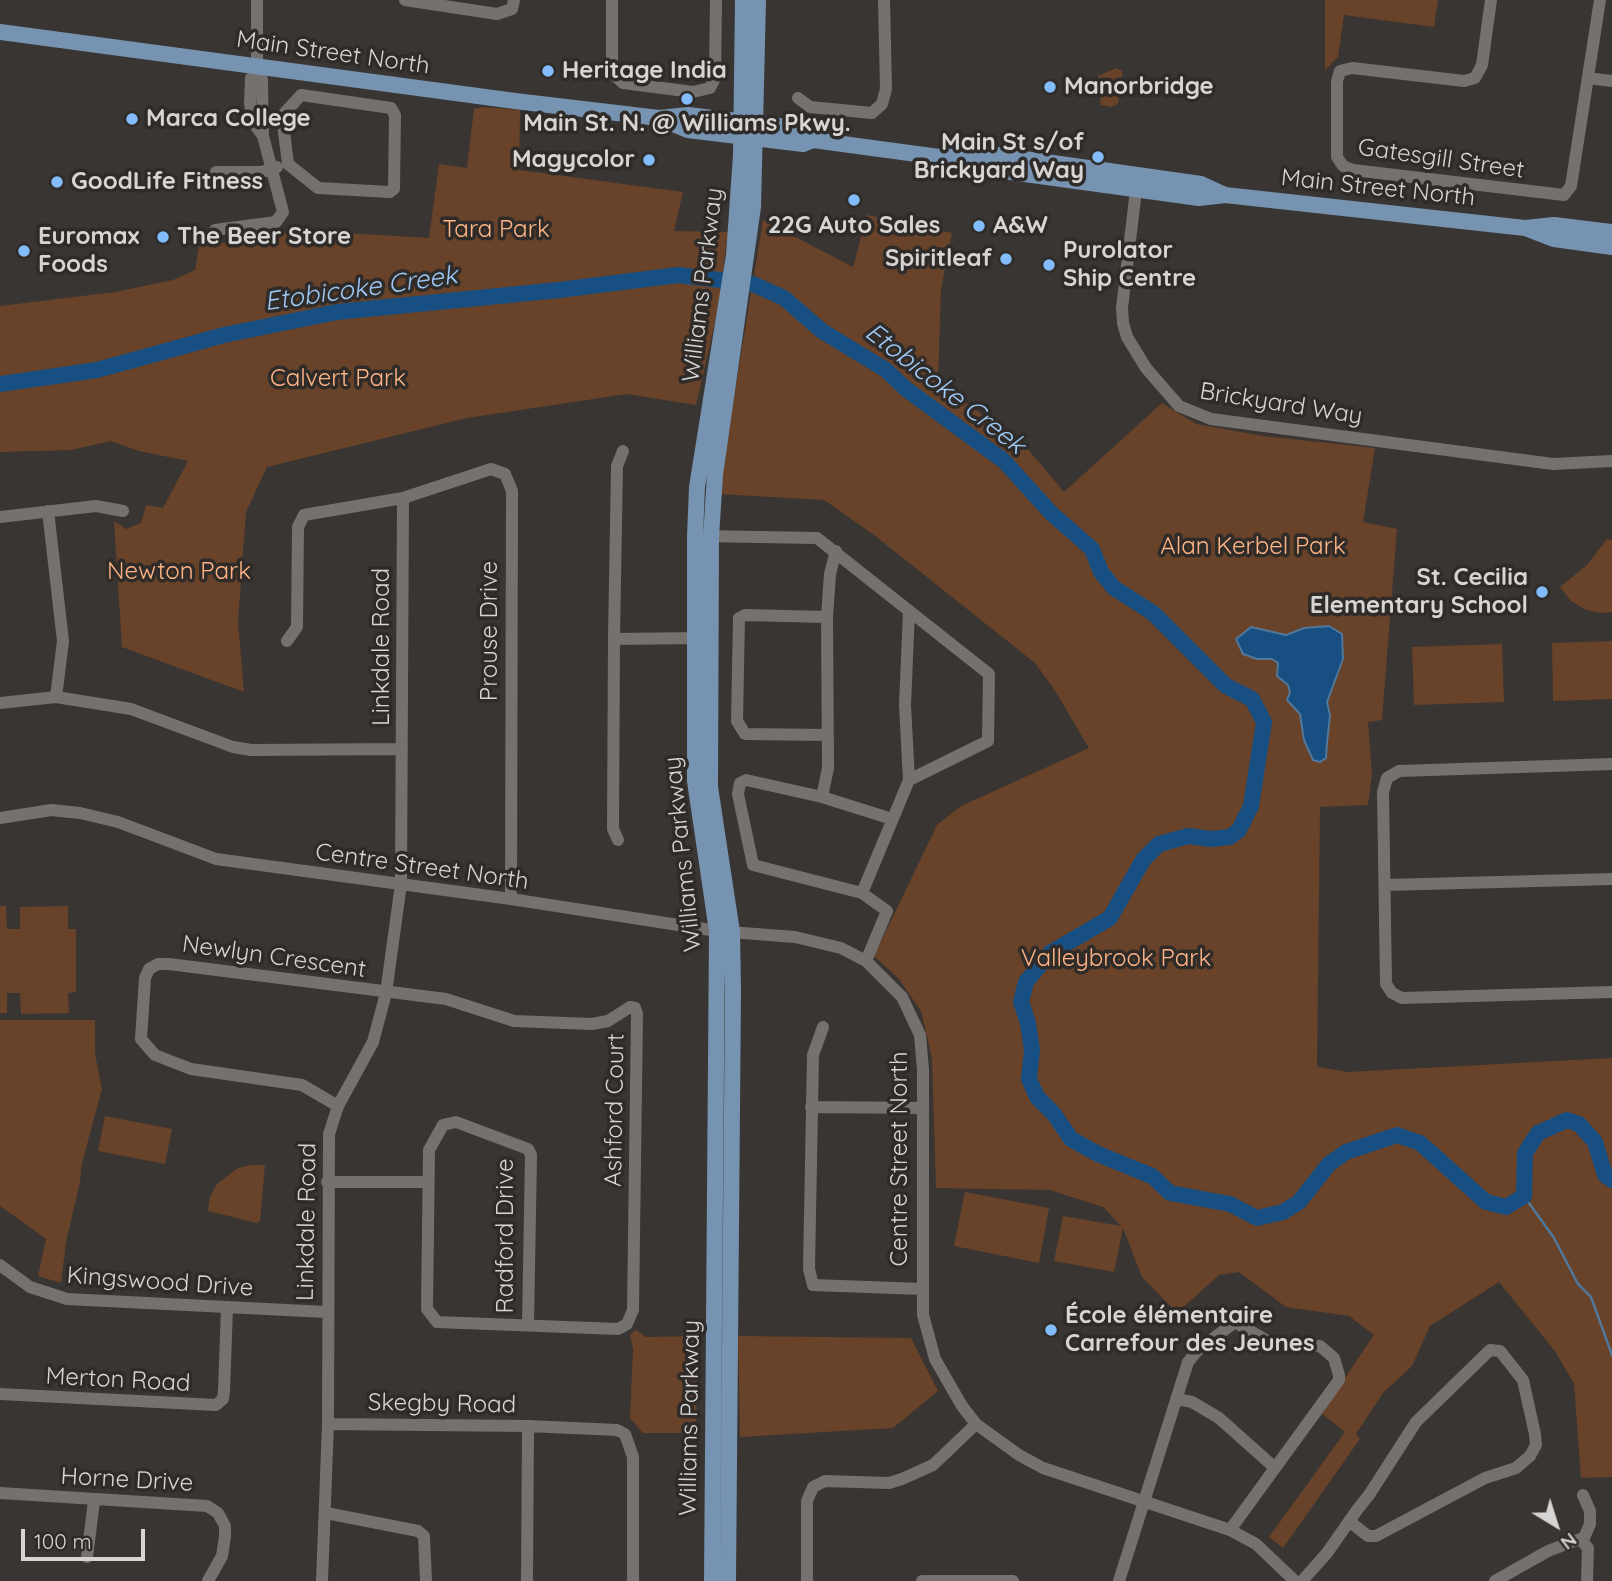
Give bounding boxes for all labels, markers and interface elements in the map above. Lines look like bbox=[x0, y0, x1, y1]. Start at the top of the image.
street label: Main Street North bbox=[234, 25, 432, 81]
place label: Heritage India bbox=[562, 57, 727, 85]
marker: Heritage India bbox=[540, 63, 556, 79]
place label: Manorbridge bbox=[1064, 73, 1214, 101]
marker: Manorbridge bbox=[1042, 79, 1058, 95]
marker: Main St. N. @ Williams Pkwy. bbox=[679, 91, 695, 107]
place label: Marca College bbox=[146, 105, 311, 133]
place label: Main St. N. @ Williams Pkwy. bbox=[523, 110, 851, 138]
marker: Marca College bbox=[124, 111, 140, 127]
place label: Main St s/of Brickyard Way bbox=[914, 129, 1084, 185]
street label: Gatesgill Street bbox=[1356, 133, 1526, 185]
place label: Magycolor bbox=[512, 146, 635, 174]
marker: Main St s/of Brickyard Way bbox=[1090, 149, 1106, 165]
marker: Magycolor bbox=[641, 152, 657, 168]
street label: Main Street North bbox=[1279, 163, 1477, 213]
place label: GoodLife Fitness bbox=[71, 168, 263, 196]
marker: GoodLife Fitness bbox=[49, 174, 65, 190]
street label: Williams Parkway bbox=[677, 186, 729, 384]
marker: 22G Auto Sales bbox=[846, 192, 862, 208]
place label: 22G Auto Sales bbox=[768, 212, 940, 240]
place label: A&W bbox=[993, 212, 1048, 240]
park label: Tara Park bbox=[442, 216, 550, 244]
marker: A&W bbox=[971, 218, 987, 234]
place label: Euromax Foods bbox=[38, 223, 139, 279]
place label: The Beer Store bbox=[177, 223, 351, 251]
marker: The Beer Store bbox=[155, 229, 171, 245]
place label: Purolator Ship Centre bbox=[1063, 237, 1196, 293]
marker: Euromax Foods bbox=[16, 243, 32, 259]
place label: Spiritleaf bbox=[885, 245, 992, 273]
marker: Spiritleaf bbox=[998, 251, 1014, 267]
marker: Purolator Ship Centre bbox=[1041, 257, 1057, 273]
water label: Etobicoke Creek bbox=[263, 260, 459, 318]
water label: Etobicoke Creek bbox=[859, 317, 1031, 461]
park label: Calvert Park bbox=[270, 365, 406, 393]
street label: Brickyard Way bbox=[1198, 377, 1364, 431]
park label: Alan Kerbel Park bbox=[1160, 533, 1346, 561]
park label: Newton Park bbox=[107, 558, 251, 586]
street label: Prouse Drive bbox=[476, 561, 504, 701]
place label: St. Cecilia Elementary School bbox=[1310, 564, 1528, 620]
street label: Linkdale Road bbox=[368, 568, 396, 726]
marker: St. Cecilia Elementary School bbox=[1534, 584, 1550, 600]
street label: Williams Parkway bbox=[658, 755, 708, 953]
street label: Centre Street North bbox=[313, 838, 531, 896]
street label: Newlyn Crescent bbox=[180, 930, 368, 984]
park label: Valleybrook Park bbox=[1021, 945, 1211, 973]
street label: Ashford Court bbox=[599, 1033, 631, 1187]
street label: Centre Street North bbox=[886, 1051, 914, 1267]
street label: Linkdale Road bbox=[291, 1143, 323, 1301]
street label: Radford Drive bbox=[492, 1158, 520, 1314]
street label: Kingswood Drive bbox=[66, 1261, 254, 1303]
place label: École élémentaire Carrefour des Jeunes bbox=[1065, 1302, 1315, 1358]
street label: Williams Parkway bbox=[674, 1320, 706, 1516]
marker: École élémentaire Carrefour des Jeunes bbox=[1043, 1322, 1059, 1338]
street label: Merton Road bbox=[45, 1362, 191, 1398]
street label: Skegby Road bbox=[368, 1388, 516, 1420]
street label: Horne Drive bbox=[60, 1462, 194, 1498]
north arrow bbox=[1521, 1490, 1591, 1560]
scale bar bbox=[24, 1514, 149, 1558]
text: 100 m bbox=[34, 1528, 92, 1554]
text: N bbox=[1556, 1528, 1582, 1555]

